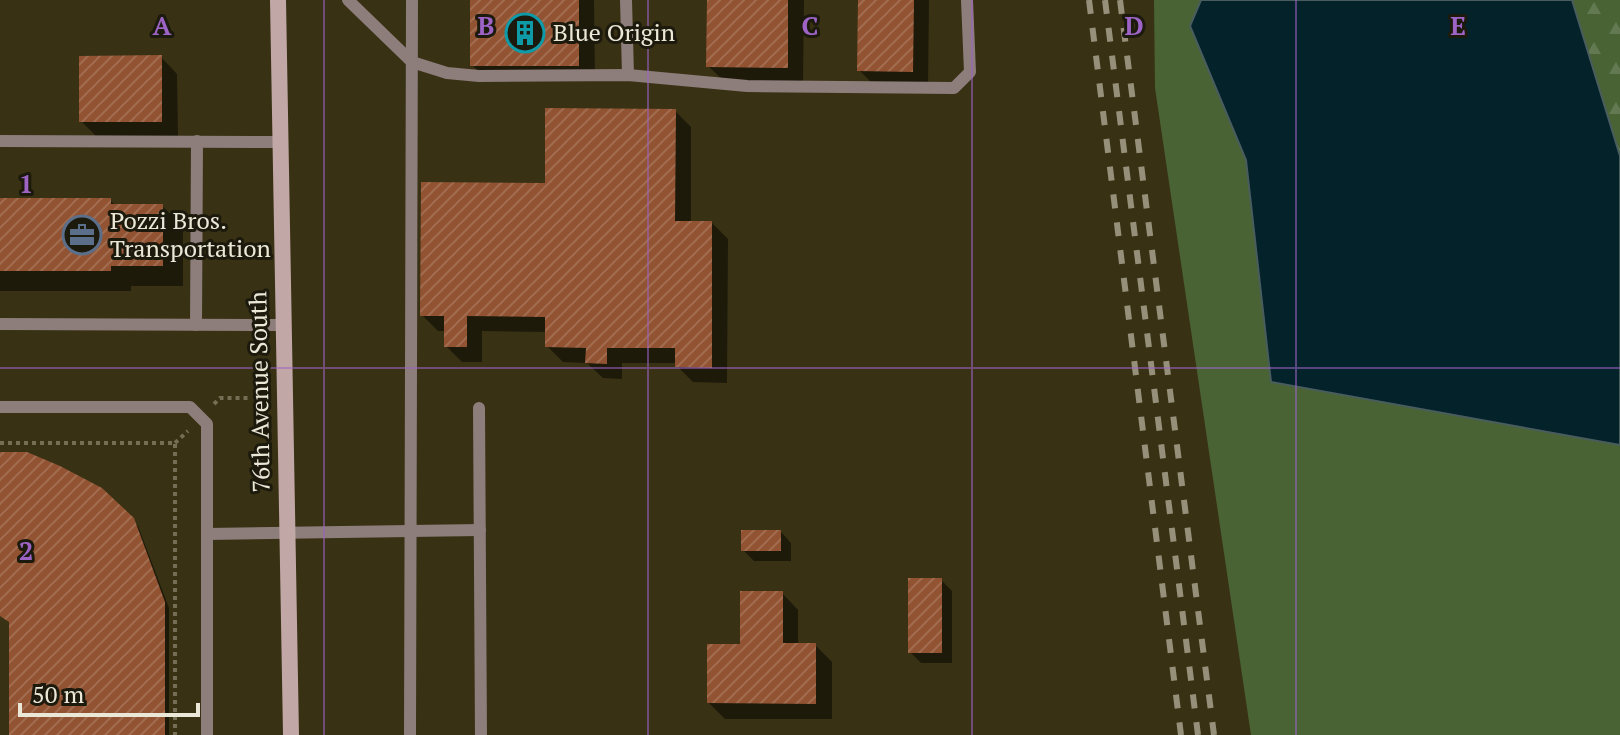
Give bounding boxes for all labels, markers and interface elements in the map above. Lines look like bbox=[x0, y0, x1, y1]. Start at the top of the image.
text: A bbox=[153, 8, 172, 42]
text: B bbox=[478, 8, 494, 42]
text: C bbox=[802, 8, 818, 42]
text: D bbox=[1124, 8, 1144, 42]
text: E bbox=[1450, 8, 1466, 42]
building icon: Blue Origin bbox=[504, 12, 546, 54]
place label: Blue Origin bbox=[553, 16, 675, 48]
text: 1 bbox=[19, 166, 33, 200]
place label: Pozzi Bros. Transportation bbox=[110, 204, 271, 264]
office icon: Pozzi Bros. Transportation bbox=[61, 214, 103, 256]
street label: 76th Avenue South bbox=[241, 291, 277, 493]
text: 2 bbox=[19, 533, 33, 567]
scale bar bbox=[20, 667, 198, 717]
text: 50 m bbox=[32, 678, 84, 710]

